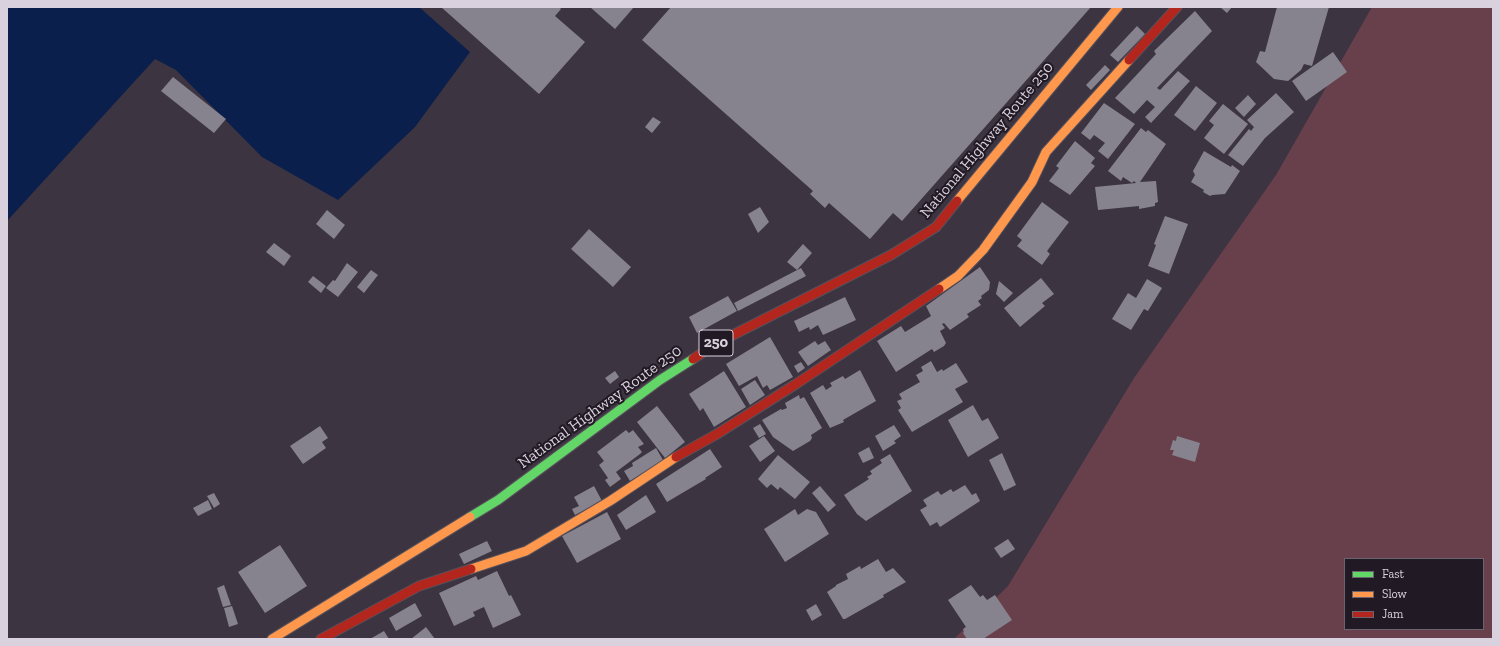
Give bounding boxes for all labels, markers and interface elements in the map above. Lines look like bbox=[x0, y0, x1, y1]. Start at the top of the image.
street label: National Highway Route 250 bbox=[916, 58, 1058, 222]
road number: 250 bbox=[699, 330, 733, 356]
street label: National Highway Route 250 bbox=[514, 341, 686, 473]
legend bbox=[1344, 558, 1484, 630]
text: Fast bbox=[1382, 567, 1404, 581]
text: Slow bbox=[1382, 587, 1407, 601]
text: Jam bbox=[1382, 607, 1403, 621]

